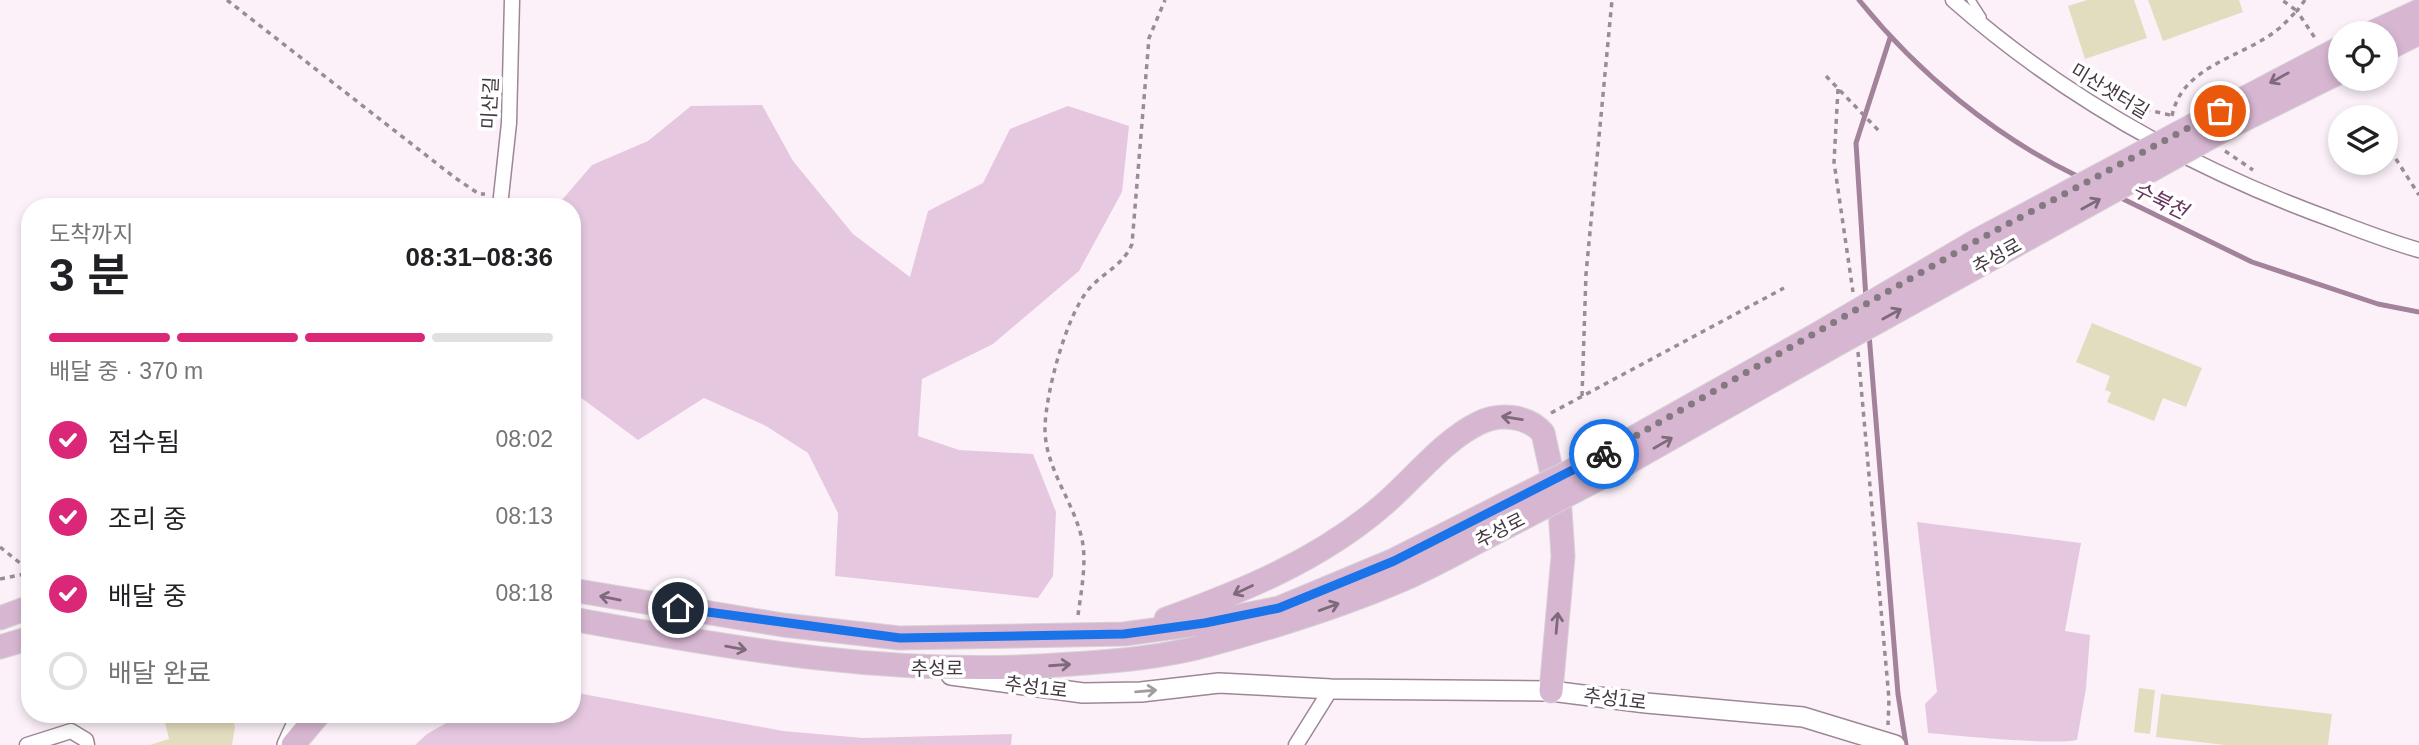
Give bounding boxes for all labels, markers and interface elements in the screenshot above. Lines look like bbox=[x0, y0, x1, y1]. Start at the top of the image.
map controls bbox=[2328, 21, 2398, 175]
button: locate bbox=[2328, 21, 2398, 91]
street label: 미산샛터길 bbox=[2067, 59, 2153, 123]
one-way arrow bbox=[2270, 71, 2290, 85]
street label: 미산길 bbox=[478, 76, 502, 130]
pin bbox=[2190, 81, 2250, 141]
icon: bag bbox=[2201, 92, 2239, 130]
button: layers bbox=[2328, 105, 2398, 175]
water label: 수북천 bbox=[2129, 177, 2193, 224]
one-way arrow bbox=[2080, 197, 2100, 211]
text: 도착까지 bbox=[49, 221, 134, 247]
street label: 추성로 bbox=[1969, 234, 2025, 278]
text: 08:31–08:36 bbox=[406, 242, 553, 272]
text: 3 분 bbox=[49, 249, 130, 301]
one-way arrow bbox=[1881, 307, 1901, 321]
text: 배달 중 · 370 m bbox=[49, 358, 203, 384]
one-way arrow bbox=[1501, 412, 1524, 425]
courier bbox=[1569, 419, 1639, 489]
icon: check bbox=[49, 421, 87, 459]
text: 08:02 bbox=[495, 426, 553, 452]
text: 접수됨 bbox=[108, 427, 180, 457]
icon: bike bbox=[1585, 435, 1623, 473]
one-way arrow bbox=[1652, 436, 1673, 449]
icon: check bbox=[49, 498, 87, 536]
text: 08:13 bbox=[495, 503, 553, 529]
text: 조리 중 bbox=[108, 504, 187, 534]
street label: 추성로 bbox=[1472, 509, 1528, 551]
icon: check bbox=[49, 575, 87, 613]
pin bbox=[648, 578, 708, 638]
text: 08:18 bbox=[495, 580, 553, 606]
text: 배달 중 bbox=[108, 581, 187, 611]
one-way arrow bbox=[1233, 583, 1254, 597]
icon: home bbox=[659, 589, 697, 627]
one-way arrow bbox=[599, 590, 622, 604]
one-way arrow bbox=[1318, 600, 1340, 612]
one-way arrow bbox=[1551, 612, 1564, 635]
one-way arrow bbox=[724, 642, 747, 655]
text: 배달 완료 bbox=[108, 658, 211, 688]
street label: 추성로 bbox=[911, 658, 963, 679]
one-way arrow bbox=[1048, 658, 1071, 671]
street label: 추성1로 bbox=[1003, 673, 1069, 701]
one-way arrow bbox=[1135, 684, 1157, 697]
street label: 추성1로 bbox=[1582, 685, 1648, 713]

